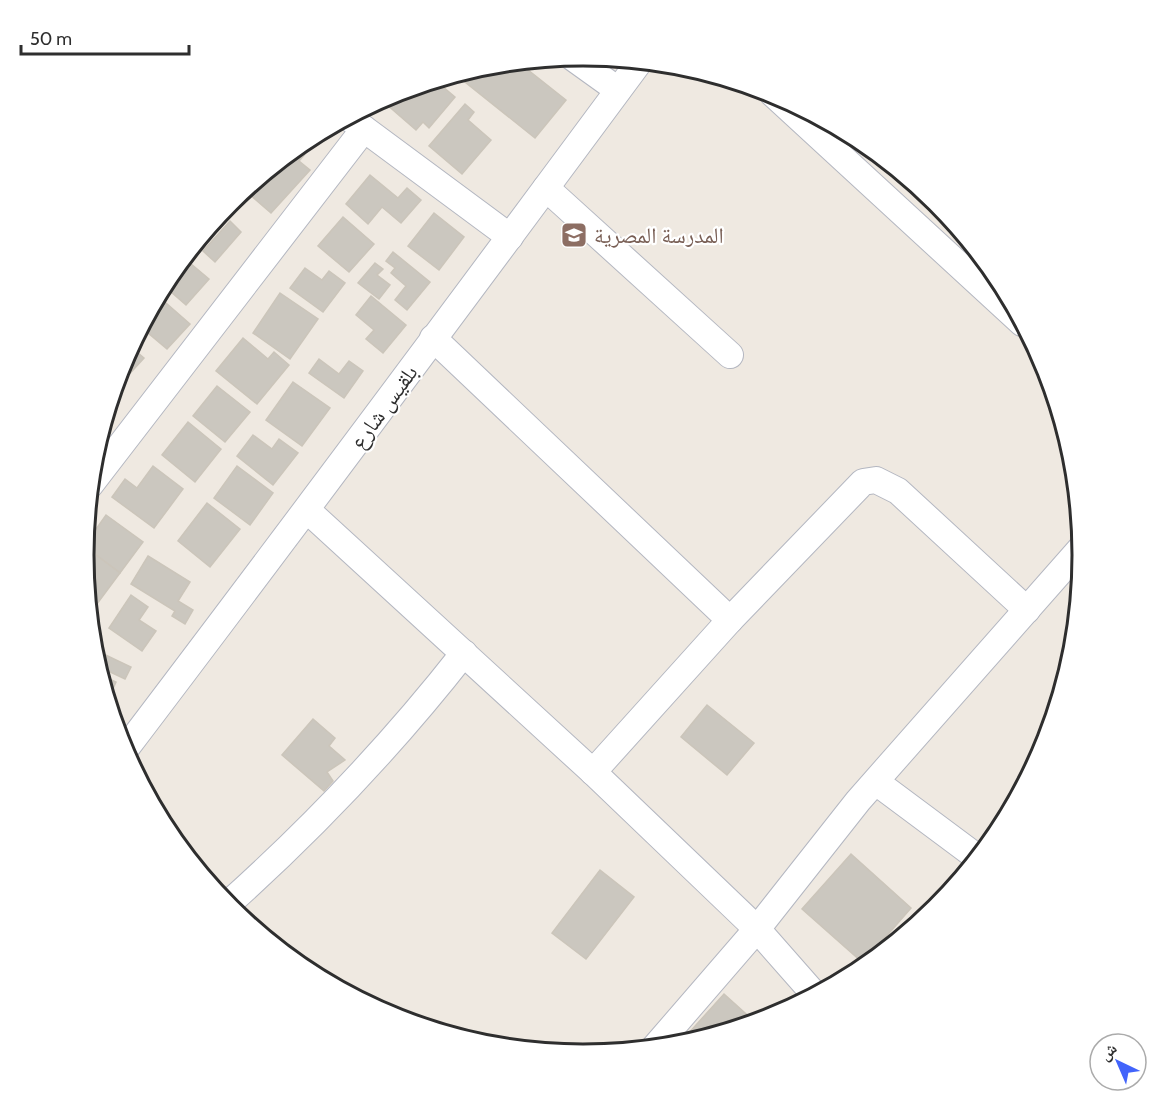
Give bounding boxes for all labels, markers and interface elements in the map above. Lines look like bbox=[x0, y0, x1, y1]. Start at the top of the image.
scale bar bbox=[21, 18, 189, 56]
text: 50 m bbox=[30, 28, 72, 50]
school or university icon: المدرسة المصرية bbox=[559, 220, 589, 250]
place label: المدرسة المصرية bbox=[594, 222, 724, 249]
street label: بلقيس شارع bbox=[345, 360, 423, 454]
north arrow bbox=[1088, 1032, 1148, 1092]
text: ش bbox=[1095, 1039, 1121, 1064]

